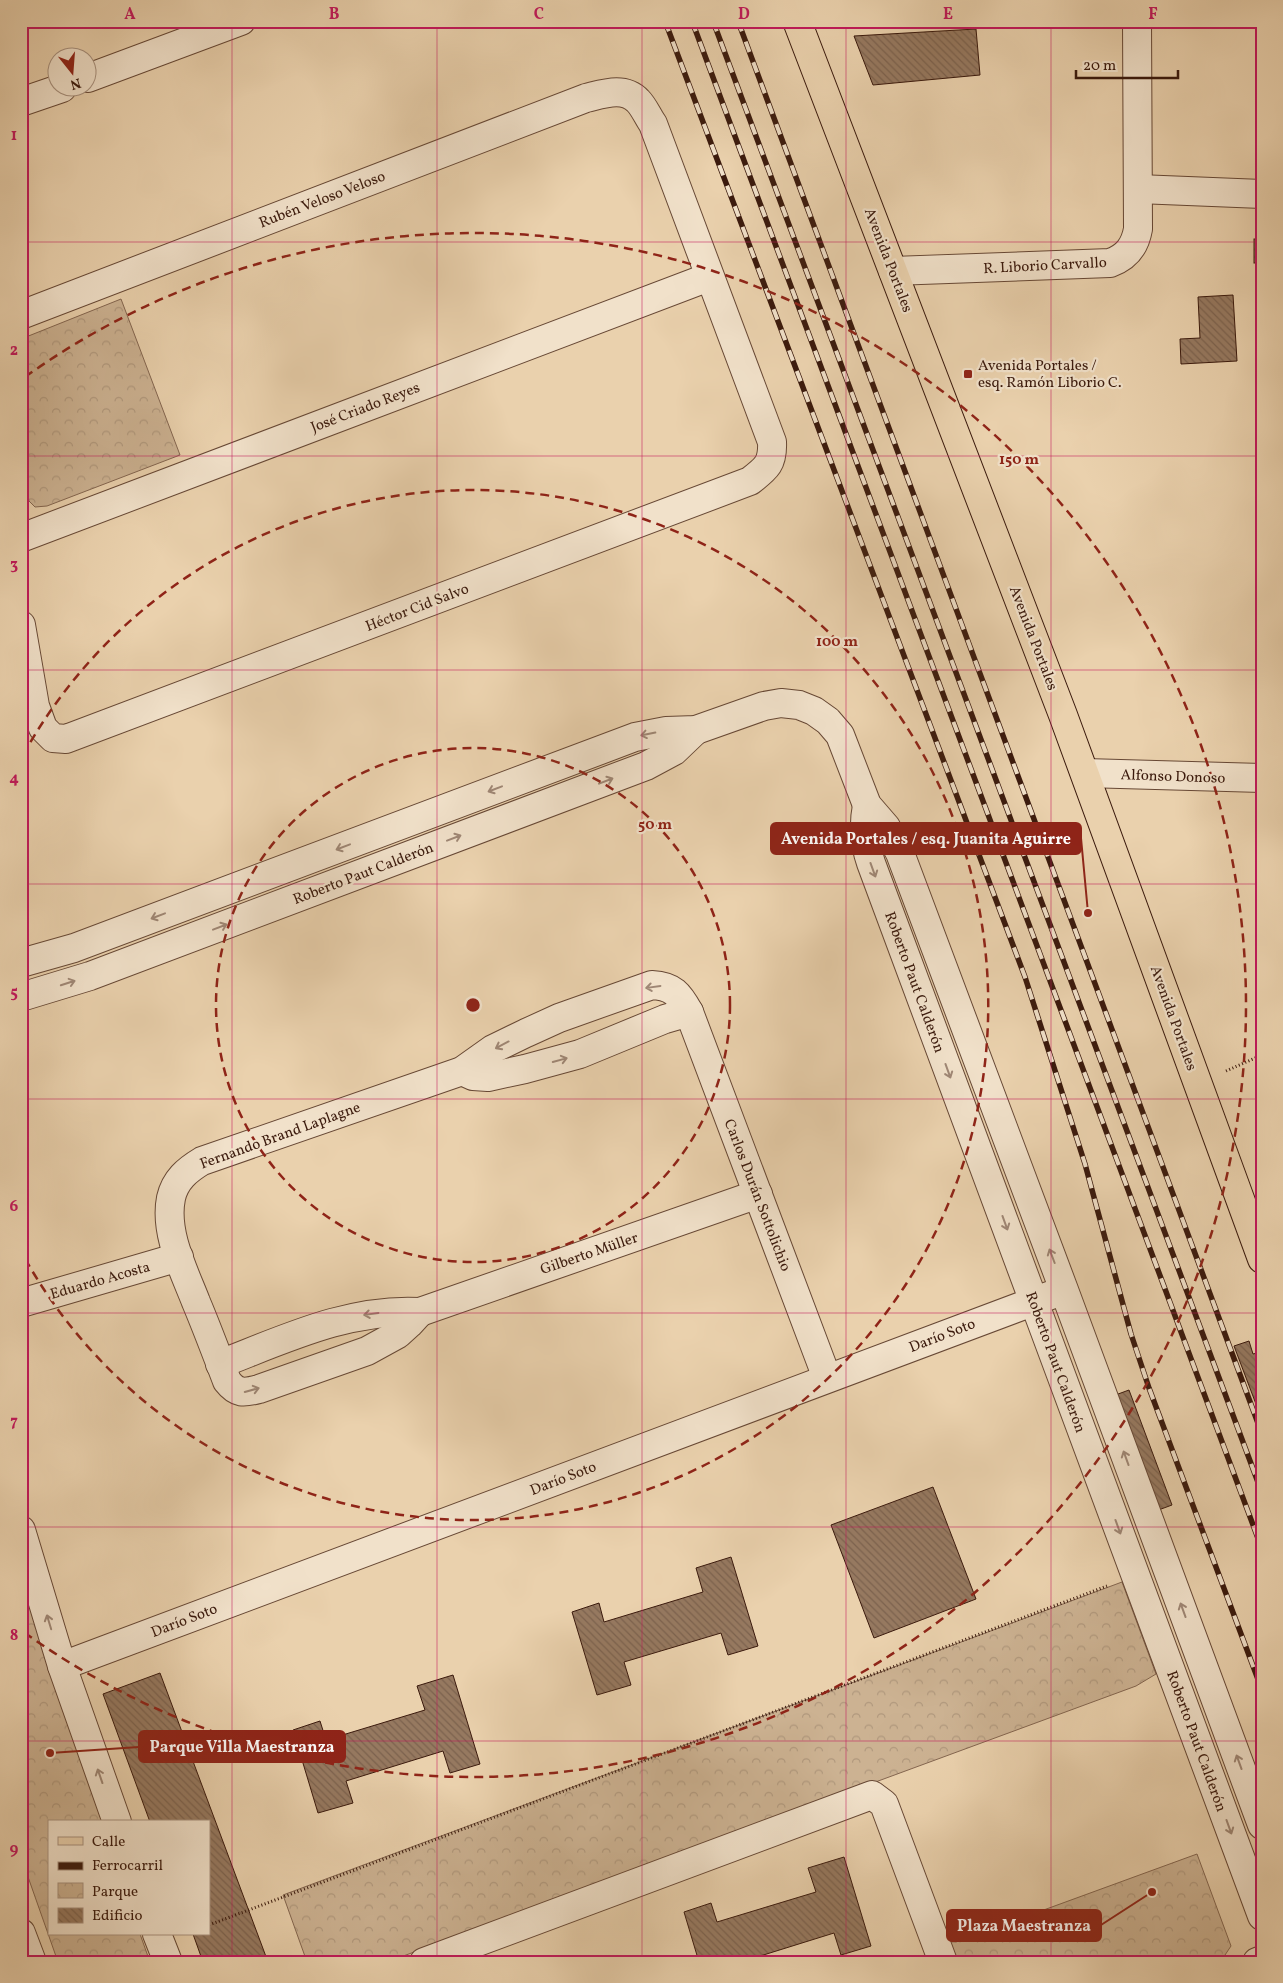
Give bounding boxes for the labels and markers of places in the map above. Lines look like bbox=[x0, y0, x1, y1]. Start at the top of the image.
place label: Avenida Portales / esq. Ramón Liborio C. bbox=[978, 356, 1121, 394]
marker: Avenida Portales / esq. Ramón Liborio C. bbox=[962, 368, 974, 380]
callout: Avenida Portales / esq. Juanita Aguirre bbox=[771, 823, 1081, 854]
centre of rings bbox=[464, 996, 482, 1014]
callout: Parque Villa Maestranza bbox=[139, 1731, 345, 1762]
callout: Plaza Maestranza bbox=[947, 1910, 1101, 1941]

